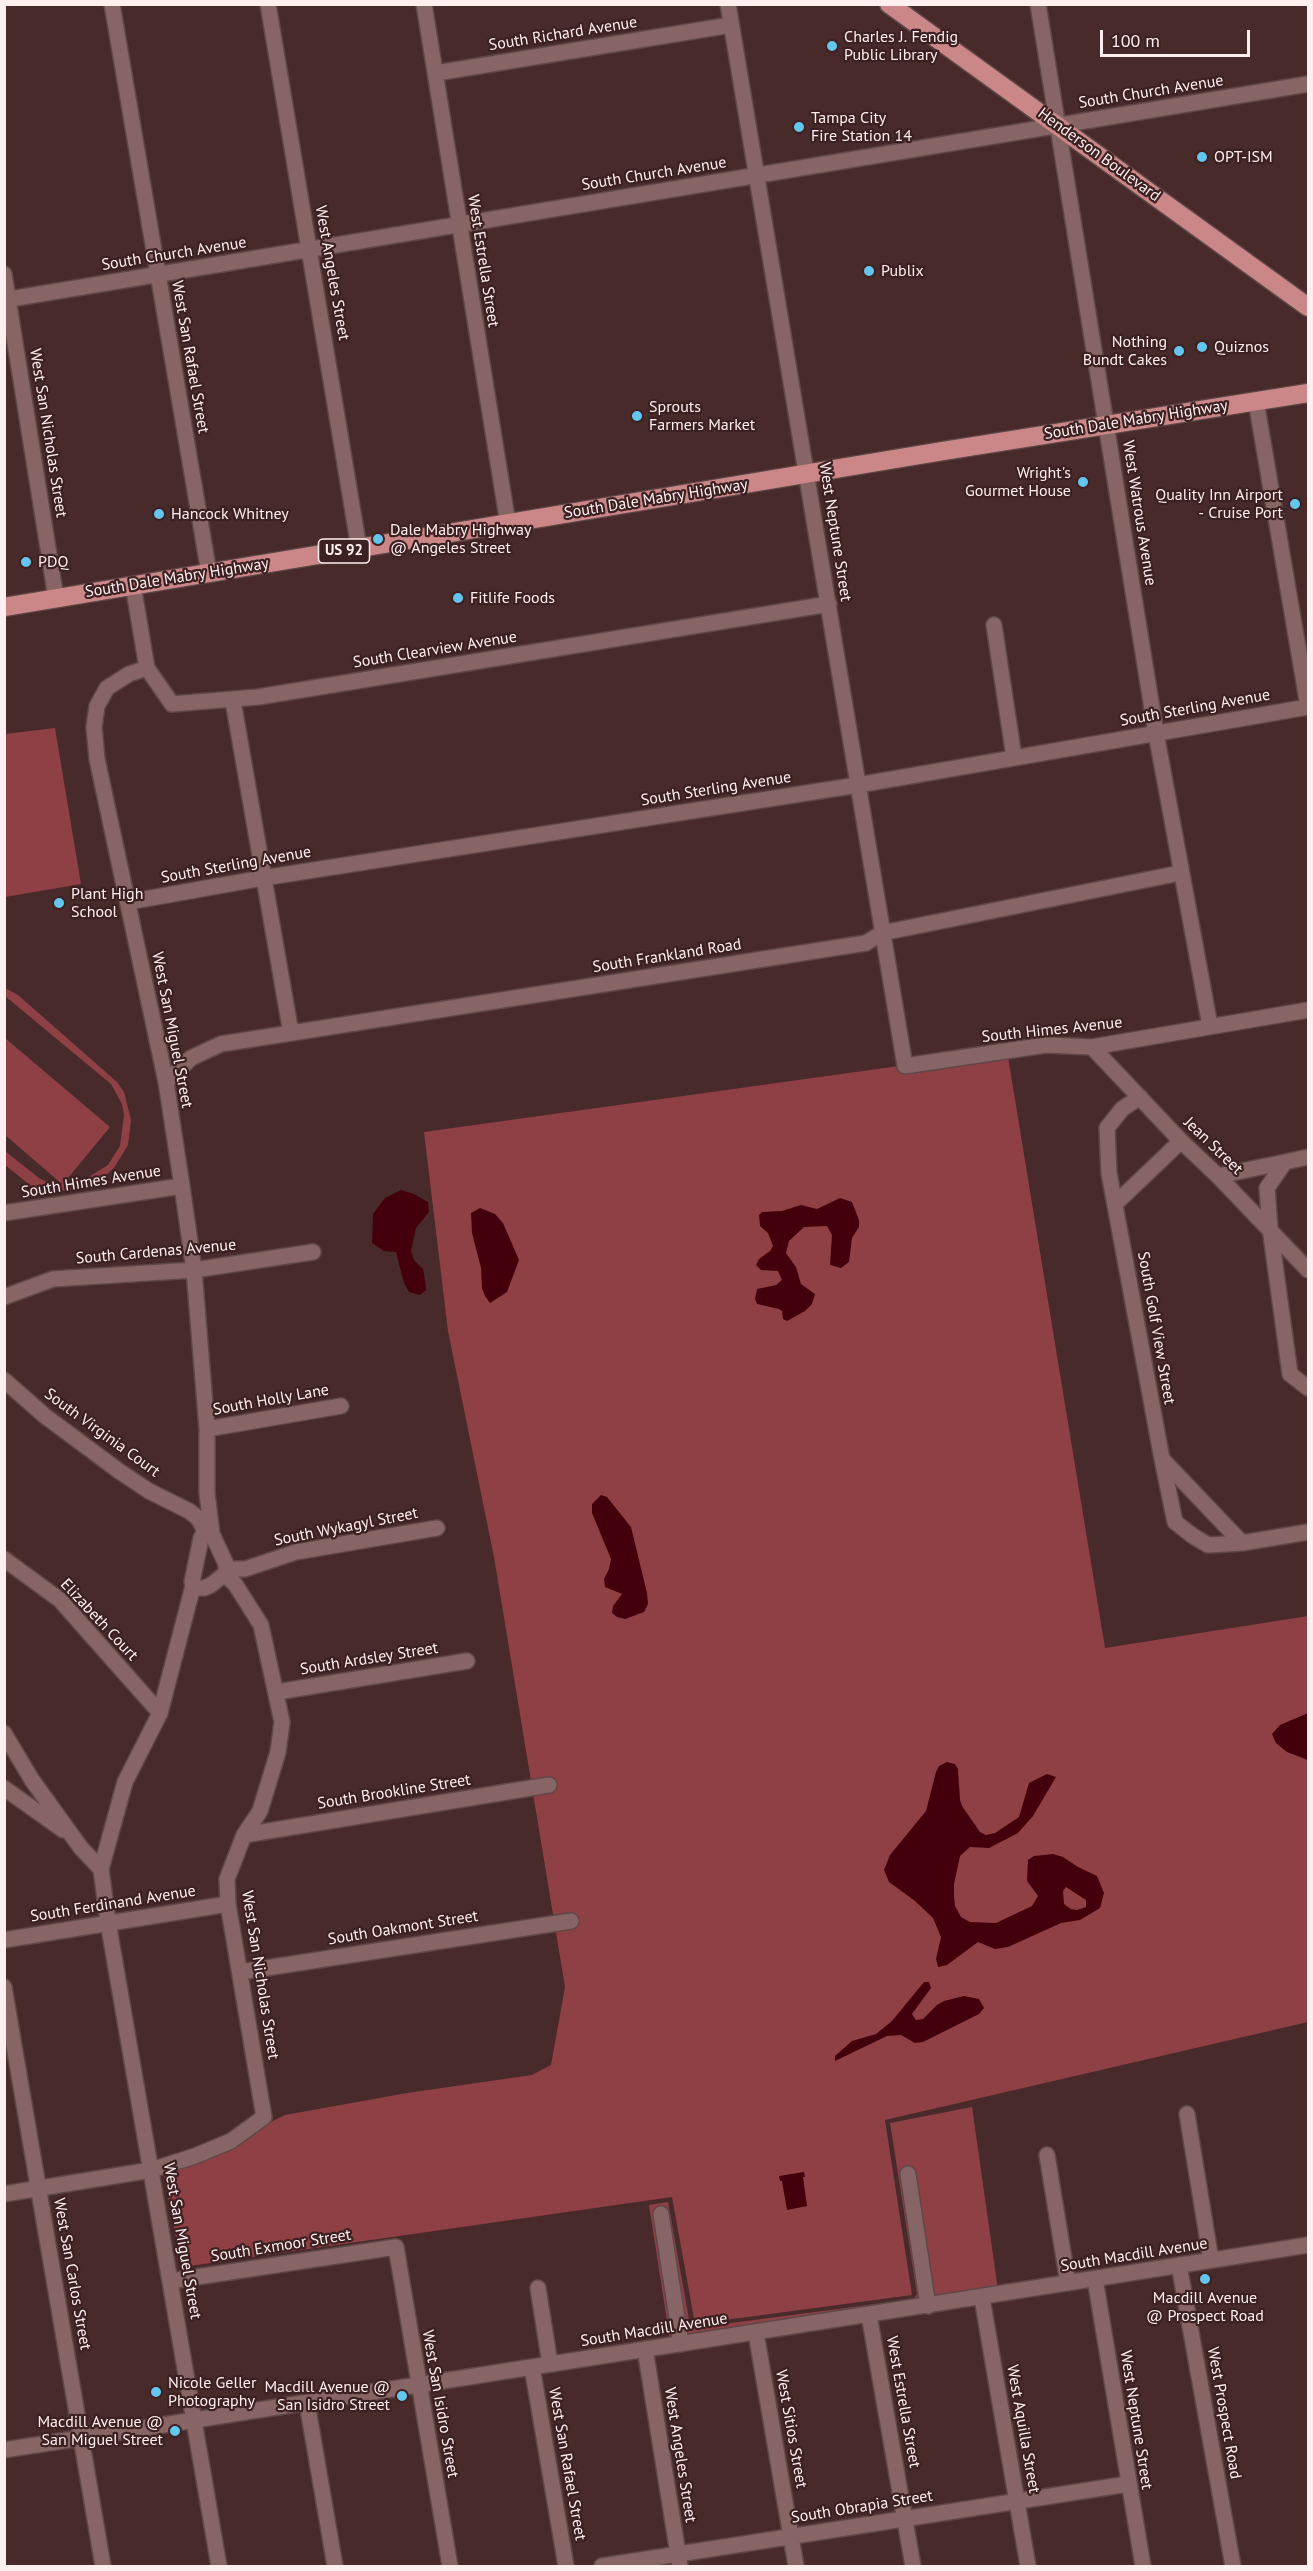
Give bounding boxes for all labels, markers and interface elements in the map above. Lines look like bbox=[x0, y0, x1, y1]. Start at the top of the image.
street label: South Richard Avenue bbox=[487, 13, 639, 55]
scale bar bbox=[1103, 18, 1253, 56]
place label: Charles J. Fendig Public Library bbox=[844, 27, 958, 65]
text: 100 m bbox=[1111, 29, 1160, 52]
marker: Charles J. Fendig Public Library bbox=[825, 39, 839, 53]
street label: South Church Avenue bbox=[1077, 71, 1225, 113]
street label: Henderson Boulevard bbox=[1034, 104, 1164, 206]
place label: Tampa City Fire Station 14 bbox=[811, 108, 912, 146]
marker: Tampa City Fire Station 14 bbox=[792, 120, 806, 134]
place label: OPT-ISM bbox=[1214, 147, 1273, 167]
marker: OPT-ISM bbox=[1195, 150, 1209, 164]
street label: South Church Avenue bbox=[580, 153, 728, 195]
street label: West Estrella Street bbox=[463, 193, 503, 329]
street label: West Angeles Street bbox=[311, 204, 353, 342]
street label: South Church Avenue bbox=[100, 233, 248, 275]
place label: Publix bbox=[881, 261, 924, 281]
marker: Publix bbox=[862, 264, 876, 278]
street label: West San Rafael Street bbox=[167, 279, 213, 435]
place label: Nothing Bundt Cakes bbox=[1083, 332, 1167, 370]
place label: Quiznos bbox=[1214, 337, 1269, 357]
marker: Quiznos bbox=[1195, 340, 1209, 354]
marker: Nothing Bundt Cakes bbox=[1172, 344, 1186, 358]
street label: West San Nicholas Street bbox=[25, 347, 71, 519]
street label: South Dale Mabry Highway bbox=[1043, 396, 1229, 444]
place label: Sprouts Farmers Market bbox=[649, 397, 755, 435]
marker: Sprouts Farmers Market bbox=[630, 409, 644, 423]
street label: West Watrous Avenue bbox=[1118, 439, 1160, 587]
street label: West Neptune Street bbox=[815, 461, 855, 603]
place label: Wright's Gourmet House bbox=[965, 463, 1071, 501]
street label: South Dale Mabry Highway bbox=[563, 475, 749, 523]
marker: Wright's Gourmet House bbox=[1076, 475, 1090, 489]
place label: Quality Inn Airport - Cruise Port bbox=[1155, 485, 1283, 523]
marker: Quality Inn Airport - Cruise Port bbox=[1288, 497, 1302, 511]
place label: Hancock Whitney bbox=[171, 504, 289, 524]
marker: Hancock Whitney bbox=[152, 507, 166, 521]
place label: Dale Mabry Highway @ Angeles Street bbox=[390, 520, 531, 558]
marker: Dale Mabry Highway @ Angeles Street bbox=[371, 532, 385, 546]
road number: US 92 bbox=[318, 539, 370, 563]
place label: PDQ bbox=[38, 552, 68, 572]
street label: South Dale Mabry Highway bbox=[84, 554, 270, 602]
marker: PDQ bbox=[19, 555, 33, 569]
place label: Fitlife Foods bbox=[470, 588, 555, 608]
marker: Fitlife Foods bbox=[451, 591, 465, 605]
street label: South Clearview Avenue bbox=[352, 628, 518, 672]
street label: South Sterling Avenue bbox=[1118, 685, 1272, 731]
street label: South Sterling Avenue bbox=[639, 768, 793, 810]
street label: South Sterling Avenue bbox=[159, 842, 313, 888]
place label: Plant High School bbox=[71, 884, 143, 922]
marker: Plant High School bbox=[52, 896, 66, 910]
street label: South Frankland Road bbox=[591, 935, 743, 977]
street label: West San Miguel Street bbox=[147, 950, 197, 1110]
street label: South Himes Avenue bbox=[981, 1013, 1123, 1047]
street label: Jean Street bbox=[1179, 1113, 1247, 1179]
street label: South Himes Avenue bbox=[20, 1161, 162, 1203]
street label: South Cardenas Avenue bbox=[75, 1235, 237, 1269]
street label: South Golf View Street bbox=[1133, 1250, 1179, 1406]
street label: South Holly Lane bbox=[212, 1380, 330, 1420]
street label: South Virginia Court bbox=[40, 1385, 164, 1481]
street label: South Wykagyl Street bbox=[272, 1504, 420, 1550]
street label: Elizabeth Court bbox=[56, 1575, 142, 1665]
street label: South Ardsley Street bbox=[299, 1639, 439, 1679]
street label: South Brookline Street bbox=[316, 1770, 472, 1814]
street label: South Ferdinand Avenue bbox=[29, 1881, 197, 1927]
street label: West San Nicholas Street bbox=[237, 1889, 283, 2061]
street label: South Oakmont Street bbox=[327, 1907, 479, 1949]
street label: West San Miguel Street bbox=[159, 2161, 205, 2321]
street label: West San Carlos Street bbox=[49, 2197, 95, 2351]
street label: South Exmoor Street bbox=[210, 2225, 352, 2267]
street label: South Macdill Avenue bbox=[1059, 2234, 1209, 2276]
marker: Macdill Avenue @ Prospect Road bbox=[1198, 2272, 1212, 2286]
place label: Macdill Avenue @ Prospect Road bbox=[1146, 2288, 1264, 2326]
street label: South Macdill Avenue bbox=[579, 2309, 729, 2351]
street label: West San Isidro Street bbox=[418, 2328, 462, 2480]
street label: West Estrella Street bbox=[882, 2334, 924, 2470]
street label: West Prospect Road bbox=[1203, 2346, 1245, 2480]
street label: West Neptune Street bbox=[1116, 2349, 1156, 2491]
street label: West Aquilla Street bbox=[1002, 2363, 1044, 2495]
street label: West Sitios Street bbox=[771, 2368, 811, 2490]
place label: Nicole Geller Photography bbox=[168, 2373, 256, 2411]
place label: Macdill Avenue @ San Isidro Street bbox=[264, 2377, 390, 2415]
marker: Nicole Geller Photography bbox=[149, 2385, 163, 2399]
street label: West San Rafael Street bbox=[544, 2386, 590, 2542]
street label: West Angeles Street bbox=[660, 2386, 700, 2524]
marker: Macdill Avenue @ San Isidro Street bbox=[395, 2389, 409, 2403]
place label: Macdill Avenue @ San Miguel Street bbox=[37, 2412, 163, 2450]
marker: Macdill Avenue @ San Miguel Street bbox=[168, 2424, 182, 2438]
street label: South Obrapia Street bbox=[790, 2486, 934, 2528]

